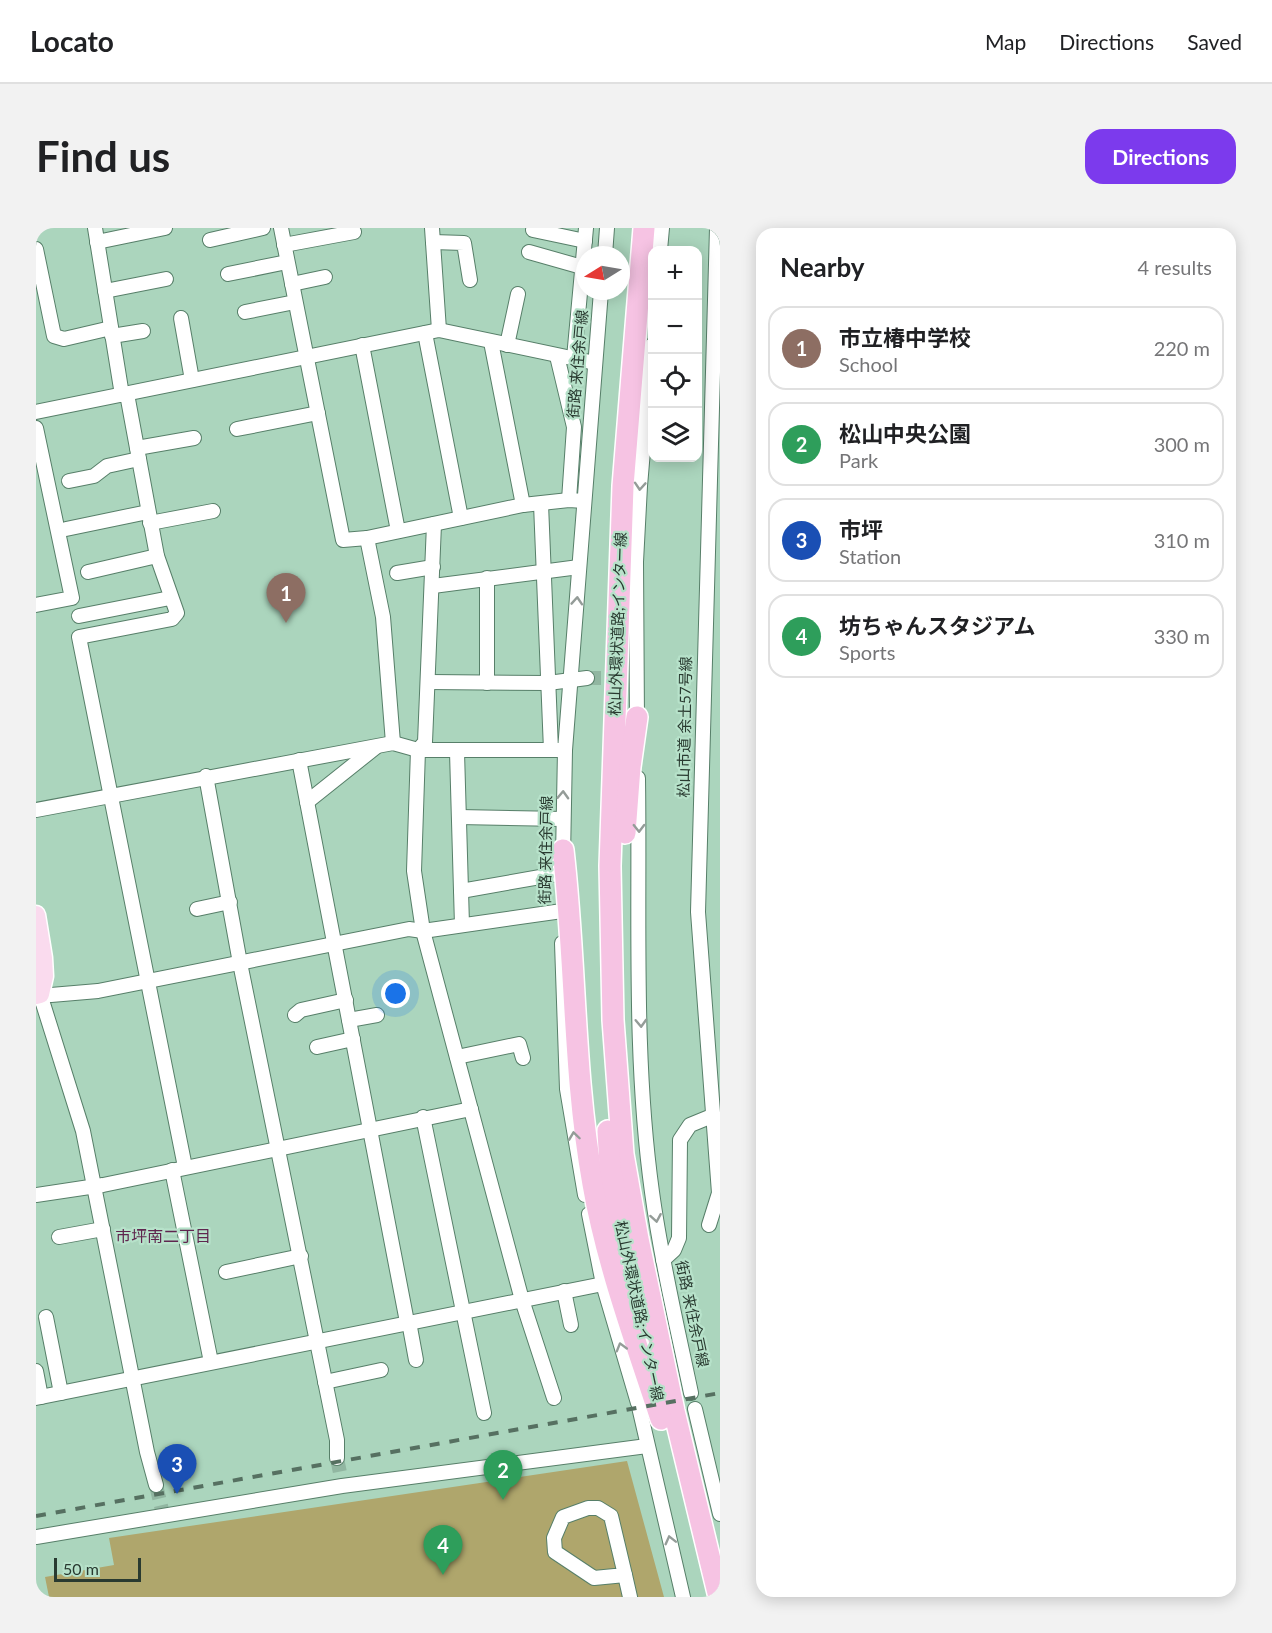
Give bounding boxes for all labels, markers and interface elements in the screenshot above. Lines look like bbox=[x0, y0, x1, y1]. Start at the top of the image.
text: Locato bbox=[30, 24, 114, 58]
text: Map bbox=[985, 29, 1026, 54]
text: Directions bbox=[1059, 29, 1154, 54]
text: Saved bbox=[1187, 29, 1242, 54]
button: Directions bbox=[1085, 129, 1236, 184]
text: Find us bbox=[36, 131, 170, 181]
north arrow bbox=[576, 246, 630, 300]
map controls bbox=[648, 246, 702, 462]
button: + bbox=[648, 246, 702, 300]
text: Nearby bbox=[780, 251, 865, 283]
text: 4 results bbox=[1137, 255, 1212, 279]
button: − bbox=[648, 300, 702, 354]
street label: 街路 来住余戸線 bbox=[563, 309, 591, 419]
text: 市立椿中学校 bbox=[839, 324, 971, 351]
text: 1 bbox=[796, 336, 807, 360]
text: 220 m bbox=[1154, 336, 1210, 360]
text: School bbox=[839, 352, 898, 376]
button: locate bbox=[648, 354, 702, 408]
button: layers bbox=[648, 408, 702, 462]
text: 松山中央公園 bbox=[839, 420, 971, 447]
text: 2 bbox=[796, 432, 807, 456]
text: 300 m bbox=[1154, 432, 1210, 456]
text: Park bbox=[839, 448, 878, 472]
one-way arrow bbox=[633, 482, 646, 491]
text: 市坪 bbox=[839, 516, 883, 543]
text: 3 bbox=[796, 528, 807, 552]
text: 310 m bbox=[1154, 528, 1210, 552]
street label: 松山外環状道路;インター線 bbox=[605, 532, 629, 716]
text: Station bbox=[839, 544, 901, 568]
pin: 1 bbox=[266, 574, 306, 623]
one-way arrow bbox=[570, 596, 583, 605]
text: 坊ちゃんスタジアム bbox=[839, 612, 1035, 639]
text: 4 bbox=[796, 624, 807, 648]
text: 330 m bbox=[1154, 624, 1210, 648]
text: Sports bbox=[839, 640, 895, 664]
street label: 松山市道 余土57号線 bbox=[674, 656, 694, 798]
one-way arrow bbox=[557, 791, 570, 800]
street label: 街路 来住余戸線 bbox=[535, 795, 555, 905]
one-way arrow bbox=[633, 824, 645, 833]
your location bbox=[381, 979, 410, 1008]
one-way arrow bbox=[634, 1019, 647, 1028]
one-way arrow bbox=[568, 1132, 580, 1141]
one-way arrow bbox=[649, 1212, 662, 1222]
street label: 松山外環状道路;インター線 bbox=[612, 1219, 668, 1403]
district label: 市坪南二丁目 bbox=[115, 1226, 211, 1245]
street label: 街路 来住余戸線 bbox=[673, 1259, 713, 1369]
one-way arrow bbox=[616, 1342, 628, 1353]
pin: 3 bbox=[158, 1444, 196, 1494]
pin: 2 bbox=[484, 1450, 522, 1500]
pin: 4 bbox=[424, 1526, 462, 1575]
one-way arrow bbox=[664, 1535, 677, 1545]
scale bar bbox=[54, 1555, 141, 1582]
text: 50 m bbox=[63, 1559, 99, 1578]

